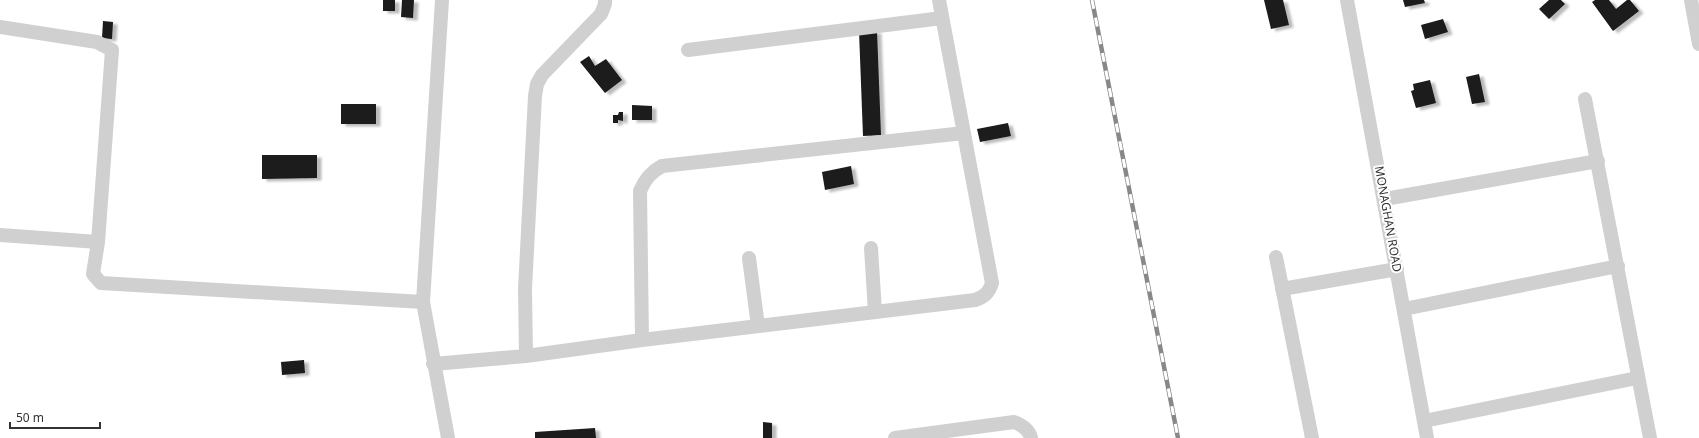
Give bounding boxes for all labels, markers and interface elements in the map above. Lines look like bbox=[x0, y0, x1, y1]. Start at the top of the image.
street label: MONAGHAN ROAD bbox=[1371, 165, 1406, 273]
scale bar bbox=[10, 404, 100, 430]
text: 50 m bbox=[16, 409, 44, 426]

